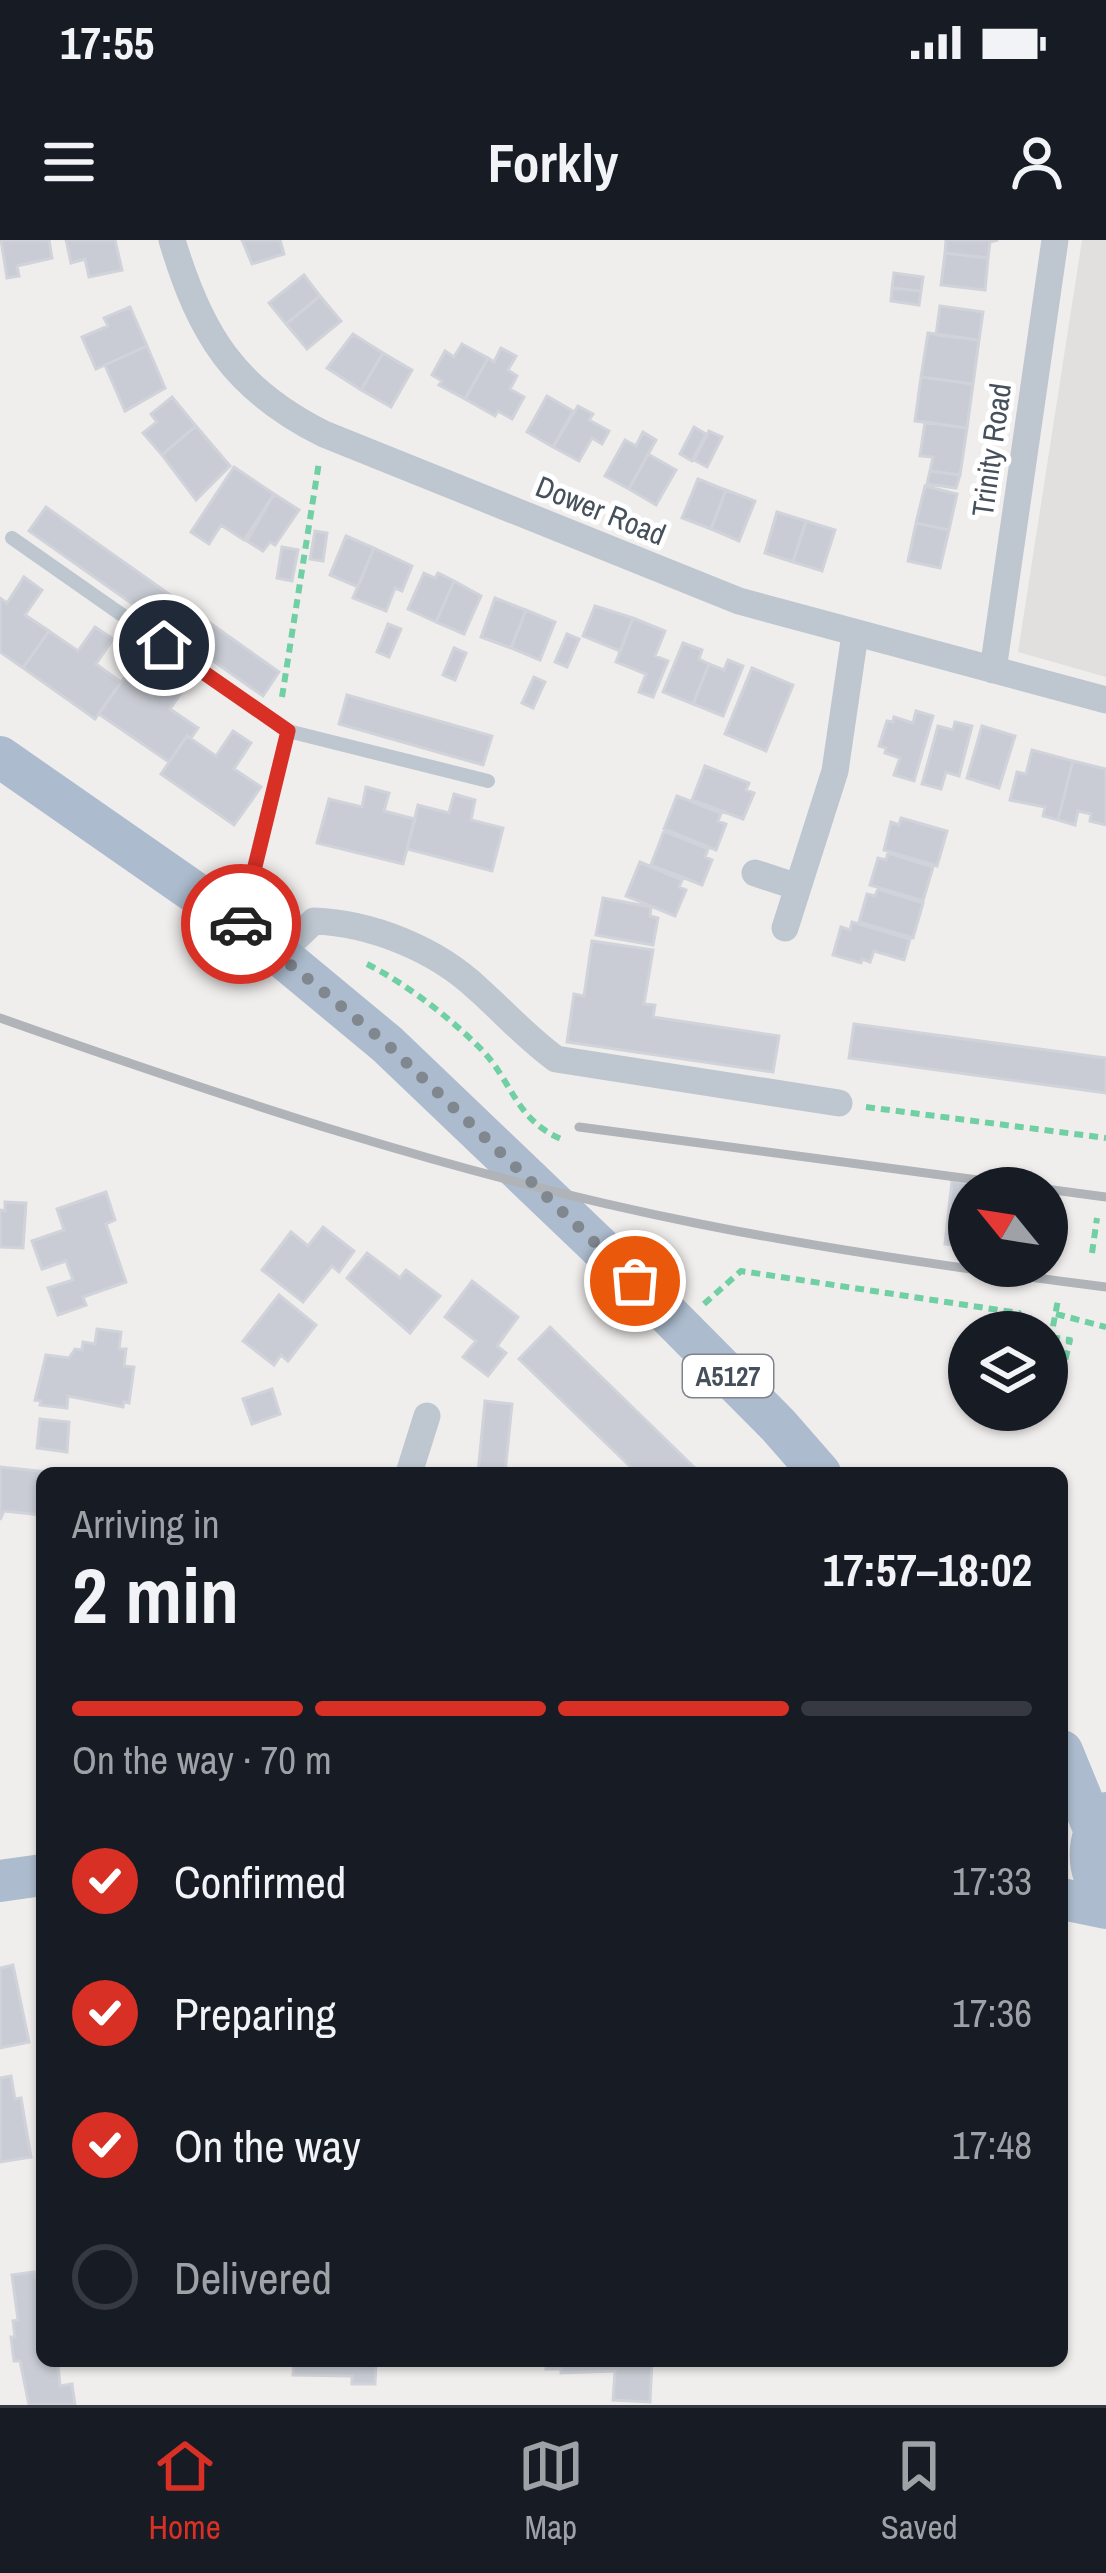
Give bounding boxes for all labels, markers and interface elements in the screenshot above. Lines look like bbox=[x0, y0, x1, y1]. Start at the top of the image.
text: 17:55 bbox=[60, 12, 154, 73]
text: Forkly bbox=[488, 126, 618, 199]
icon: menu bbox=[36, 129, 102, 195]
icon: person bbox=[1004, 129, 1070, 195]
street label: Trinity Road bbox=[962, 381, 1020, 519]
street label: Dower Road bbox=[530, 466, 672, 554]
pin bbox=[113, 594, 215, 696]
icon: home bbox=[131, 612, 197, 678]
courier bbox=[181, 864, 301, 984]
icon: car bbox=[208, 891, 274, 957]
north arrow bbox=[948, 1167, 1068, 1287]
map controls bbox=[948, 1167, 1068, 1431]
pin bbox=[584, 1230, 686, 1332]
icon: bag bbox=[602, 1248, 668, 1314]
button: layers bbox=[948, 1311, 1068, 1431]
road number: A5127 bbox=[683, 1355, 773, 1397]
text: Arriving in bbox=[72, 1498, 220, 1550]
text: 17:57–18:02 bbox=[823, 1539, 1032, 1600]
text: 2 min bbox=[72, 1542, 239, 1647]
text: On the way · 70 m bbox=[72, 1734, 332, 1786]
icon: check bbox=[72, 1848, 138, 1914]
text: Confirmed bbox=[174, 1851, 346, 1912]
text: 17:33 bbox=[952, 1855, 1032, 1907]
icon: check bbox=[72, 1980, 138, 2046]
text: Preparing bbox=[174, 1983, 336, 2044]
text: 17:36 bbox=[952, 1987, 1032, 2039]
icon: check bbox=[72, 2112, 138, 2178]
text: On the way bbox=[174, 2115, 361, 2176]
text: 17:48 bbox=[952, 2119, 1032, 2171]
text: Delivered bbox=[174, 2247, 332, 2308]
tab: Home bbox=[149, 2433, 221, 2549]
tab: Map bbox=[518, 2433, 584, 2549]
tab: Saved bbox=[881, 2433, 957, 2549]

